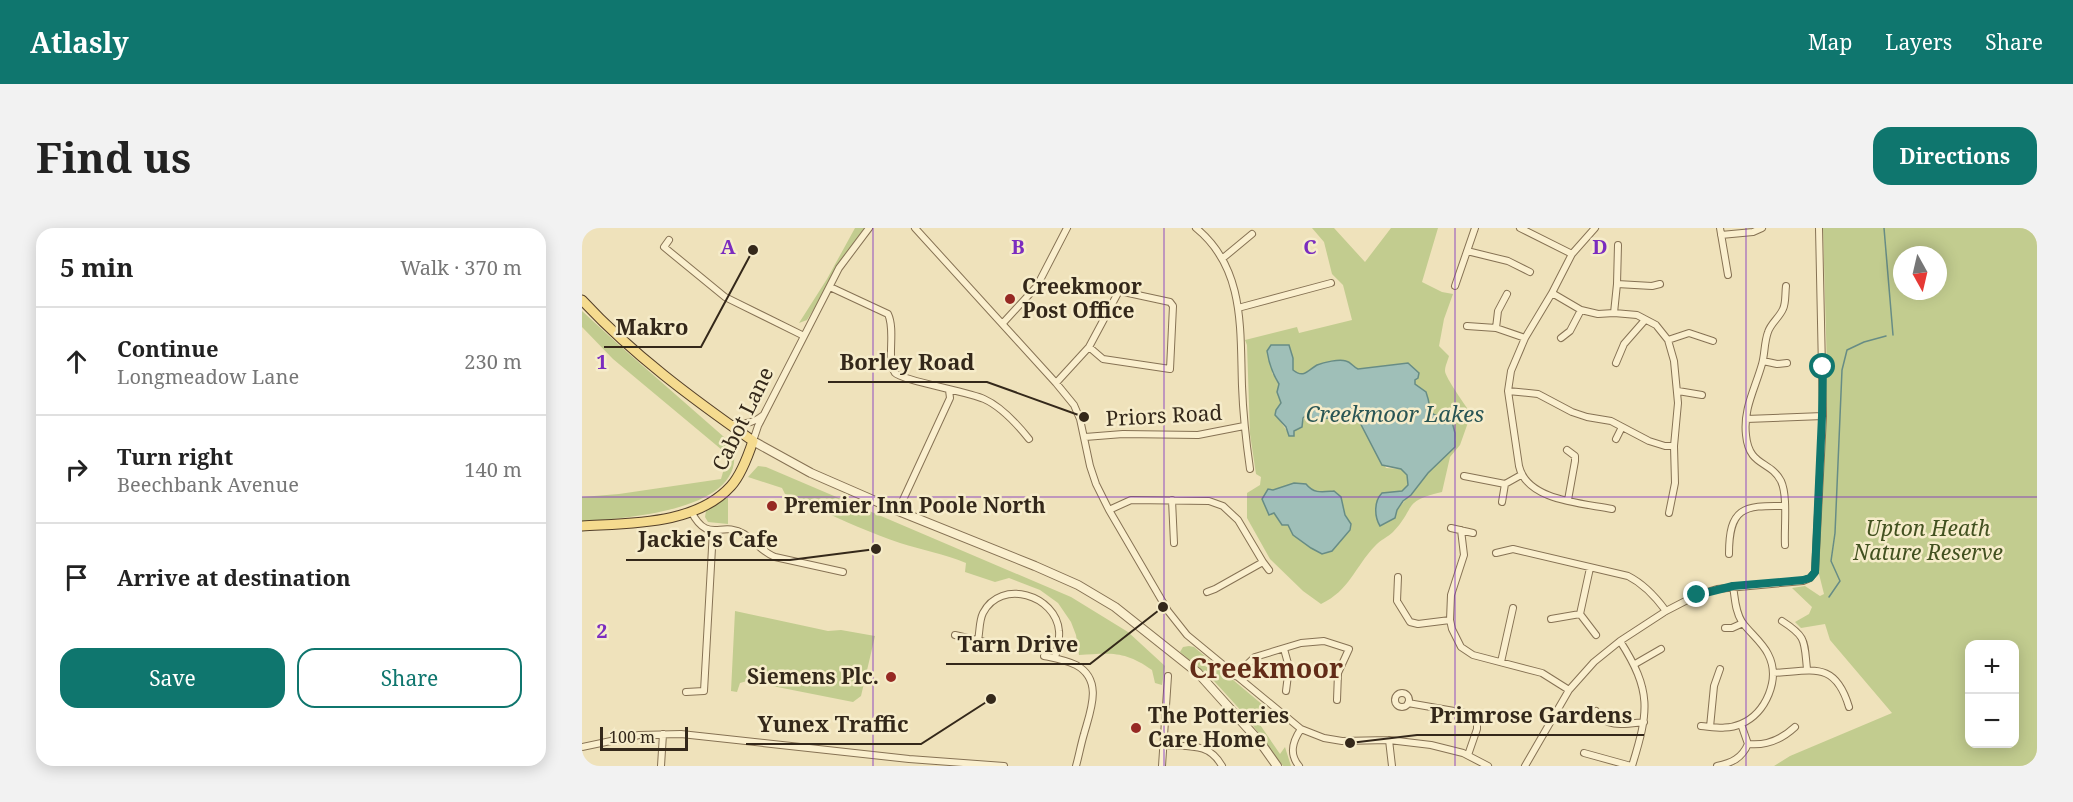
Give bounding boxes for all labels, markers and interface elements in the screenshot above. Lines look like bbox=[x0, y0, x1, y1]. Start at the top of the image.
text: Atlasly bbox=[30, 23, 129, 61]
text: Map bbox=[1808, 28, 1852, 56]
text: Layers bbox=[1885, 28, 1952, 56]
text: Share bbox=[1985, 28, 2043, 56]
button: Directions bbox=[1873, 127, 2037, 185]
text: Find us bbox=[36, 128, 191, 185]
text: A bbox=[720, 233, 736, 260]
text: B bbox=[1011, 233, 1025, 260]
text: C bbox=[1303, 233, 1317, 260]
text: D bbox=[1592, 233, 1608, 260]
north arrow bbox=[1893, 246, 1947, 300]
text: 5 min bbox=[60, 249, 134, 285]
text: Walk · 370 m bbox=[400, 254, 522, 281]
place label: Creekmoor Post Office bbox=[1022, 272, 1142, 324]
marker: Creekmoor Post Office bbox=[1003, 292, 1017, 306]
callout: Makro bbox=[604, 307, 701, 347]
text: Makro bbox=[615, 311, 689, 341]
text: Continue bbox=[117, 333, 219, 363]
callout: Borley Road bbox=[828, 342, 987, 382]
icon: ahead bbox=[60, 345, 93, 378]
text: Borley Road bbox=[839, 346, 975, 376]
text: 230 m bbox=[464, 348, 522, 375]
text: 1 bbox=[596, 348, 608, 375]
route start bbox=[1809, 353, 1835, 379]
street label: Cabot Lane bbox=[705, 362, 779, 475]
text: Longmeadow Lane bbox=[117, 363, 299, 390]
street label: Priors Road bbox=[1105, 398, 1223, 432]
water label: Creekmoor Lakes bbox=[1306, 398, 1484, 428]
text: Turn right bbox=[117, 441, 233, 471]
icon: right bbox=[60, 453, 93, 486]
text: 140 m bbox=[464, 456, 522, 483]
text: Beechbank Avenue bbox=[117, 471, 299, 498]
place label: Premier Inn Poole North bbox=[784, 491, 1046, 519]
marker: Premier Inn Poole North bbox=[765, 499, 779, 513]
park label: Upton Heath Nature Reserve bbox=[1852, 514, 2003, 566]
callout: Jackie's Cafe bbox=[626, 520, 790, 560]
text: Jackie's Cafe bbox=[637, 523, 778, 553]
icon: arrive bbox=[60, 561, 93, 594]
text: Arrive at destination bbox=[117, 562, 351, 592]
route end bbox=[1683, 581, 1709, 607]
text: 2 bbox=[596, 617, 608, 644]
callout: Tarn Drive bbox=[946, 624, 1090, 664]
text: Tarn Drive bbox=[958, 628, 1078, 658]
map controls bbox=[1965, 640, 2019, 748]
button: + bbox=[1965, 640, 2019, 694]
button: Save bbox=[60, 648, 285, 708]
button: Share bbox=[297, 648, 522, 708]
district label: Creekmoor bbox=[1189, 649, 1343, 686]
place label: Siemens Plc. bbox=[747, 662, 879, 690]
marker: Siemens Plc. bbox=[884, 670, 898, 684]
button: − bbox=[1965, 694, 2019, 748]
callout: Primrose Gardens bbox=[1417, 695, 1644, 735]
text: Primrose Gardens bbox=[1430, 699, 1632, 729]
place label: The Potteries Care Home bbox=[1148, 701, 1289, 753]
callout: Yunex Traffic bbox=[746, 704, 921, 744]
text: Yunex Traffic bbox=[758, 708, 908, 738]
marker: The Potteries Care Home bbox=[1129, 721, 1143, 735]
scale bar bbox=[600, 724, 688, 752]
text: 100 m bbox=[609, 726, 655, 748]

